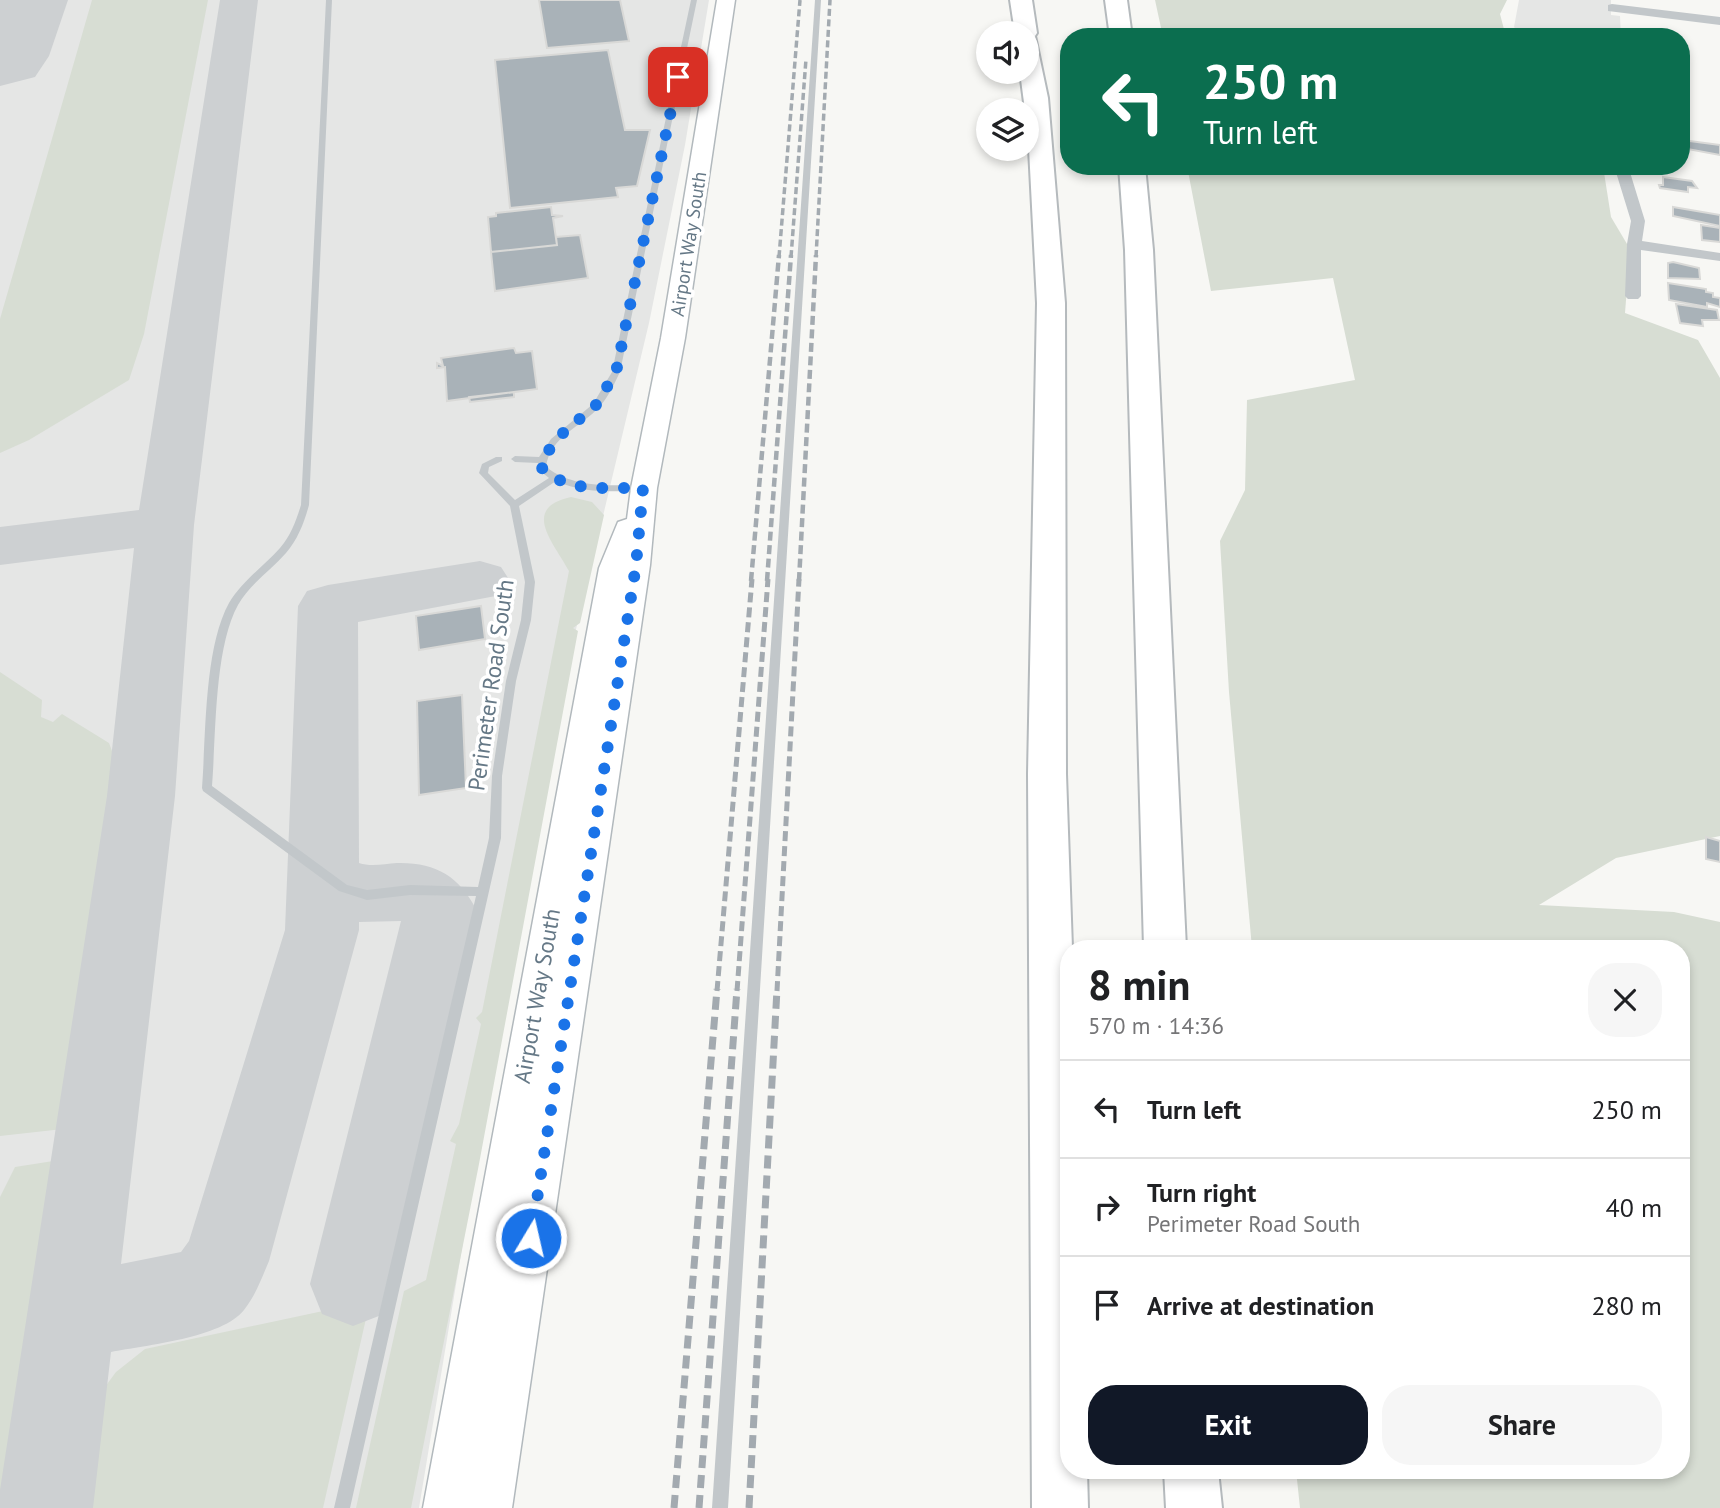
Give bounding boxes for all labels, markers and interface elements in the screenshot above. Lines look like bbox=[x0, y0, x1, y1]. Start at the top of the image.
map controls bbox=[976, 21, 1039, 161]
button: sound bbox=[976, 21, 1039, 84]
pin bbox=[648, 47, 708, 107]
text: 250 m bbox=[1203, 49, 1338, 113]
icon: left bbox=[1088, 56, 1179, 147]
icon: arrive bbox=[659, 58, 697, 96]
button: layers bbox=[976, 98, 1039, 161]
text: Turn left bbox=[1203, 111, 1318, 153]
street label: Airport Way South bbox=[665, 170, 711, 318]
street label: Perimeter Road South bbox=[461, 577, 520, 793]
street label: Airport Way South bbox=[507, 906, 566, 1086]
text: 8 min bbox=[1088, 957, 1190, 1012]
button: close bbox=[1588, 963, 1662, 1037]
text: 570 m · 14:36 bbox=[1088, 1011, 1224, 1040]
icon: left bbox=[1088, 1090, 1126, 1128]
text: Turn left bbox=[1147, 1093, 1241, 1126]
text: 250 m bbox=[1591, 1093, 1662, 1126]
text: Turn right bbox=[1147, 1176, 1256, 1209]
icon: right bbox=[1088, 1188, 1126, 1226]
text: 40 m bbox=[1606, 1191, 1662, 1224]
position arrow bbox=[494, 1201, 568, 1275]
text: Perimeter Road South bbox=[1147, 1209, 1360, 1238]
icon: arrive bbox=[1088, 1286, 1126, 1324]
text: Arrive at destination bbox=[1147, 1289, 1374, 1322]
text: 280 m bbox=[1591, 1289, 1662, 1322]
button: Exit bbox=[1088, 1385, 1368, 1465]
button: Share bbox=[1382, 1385, 1662, 1465]

